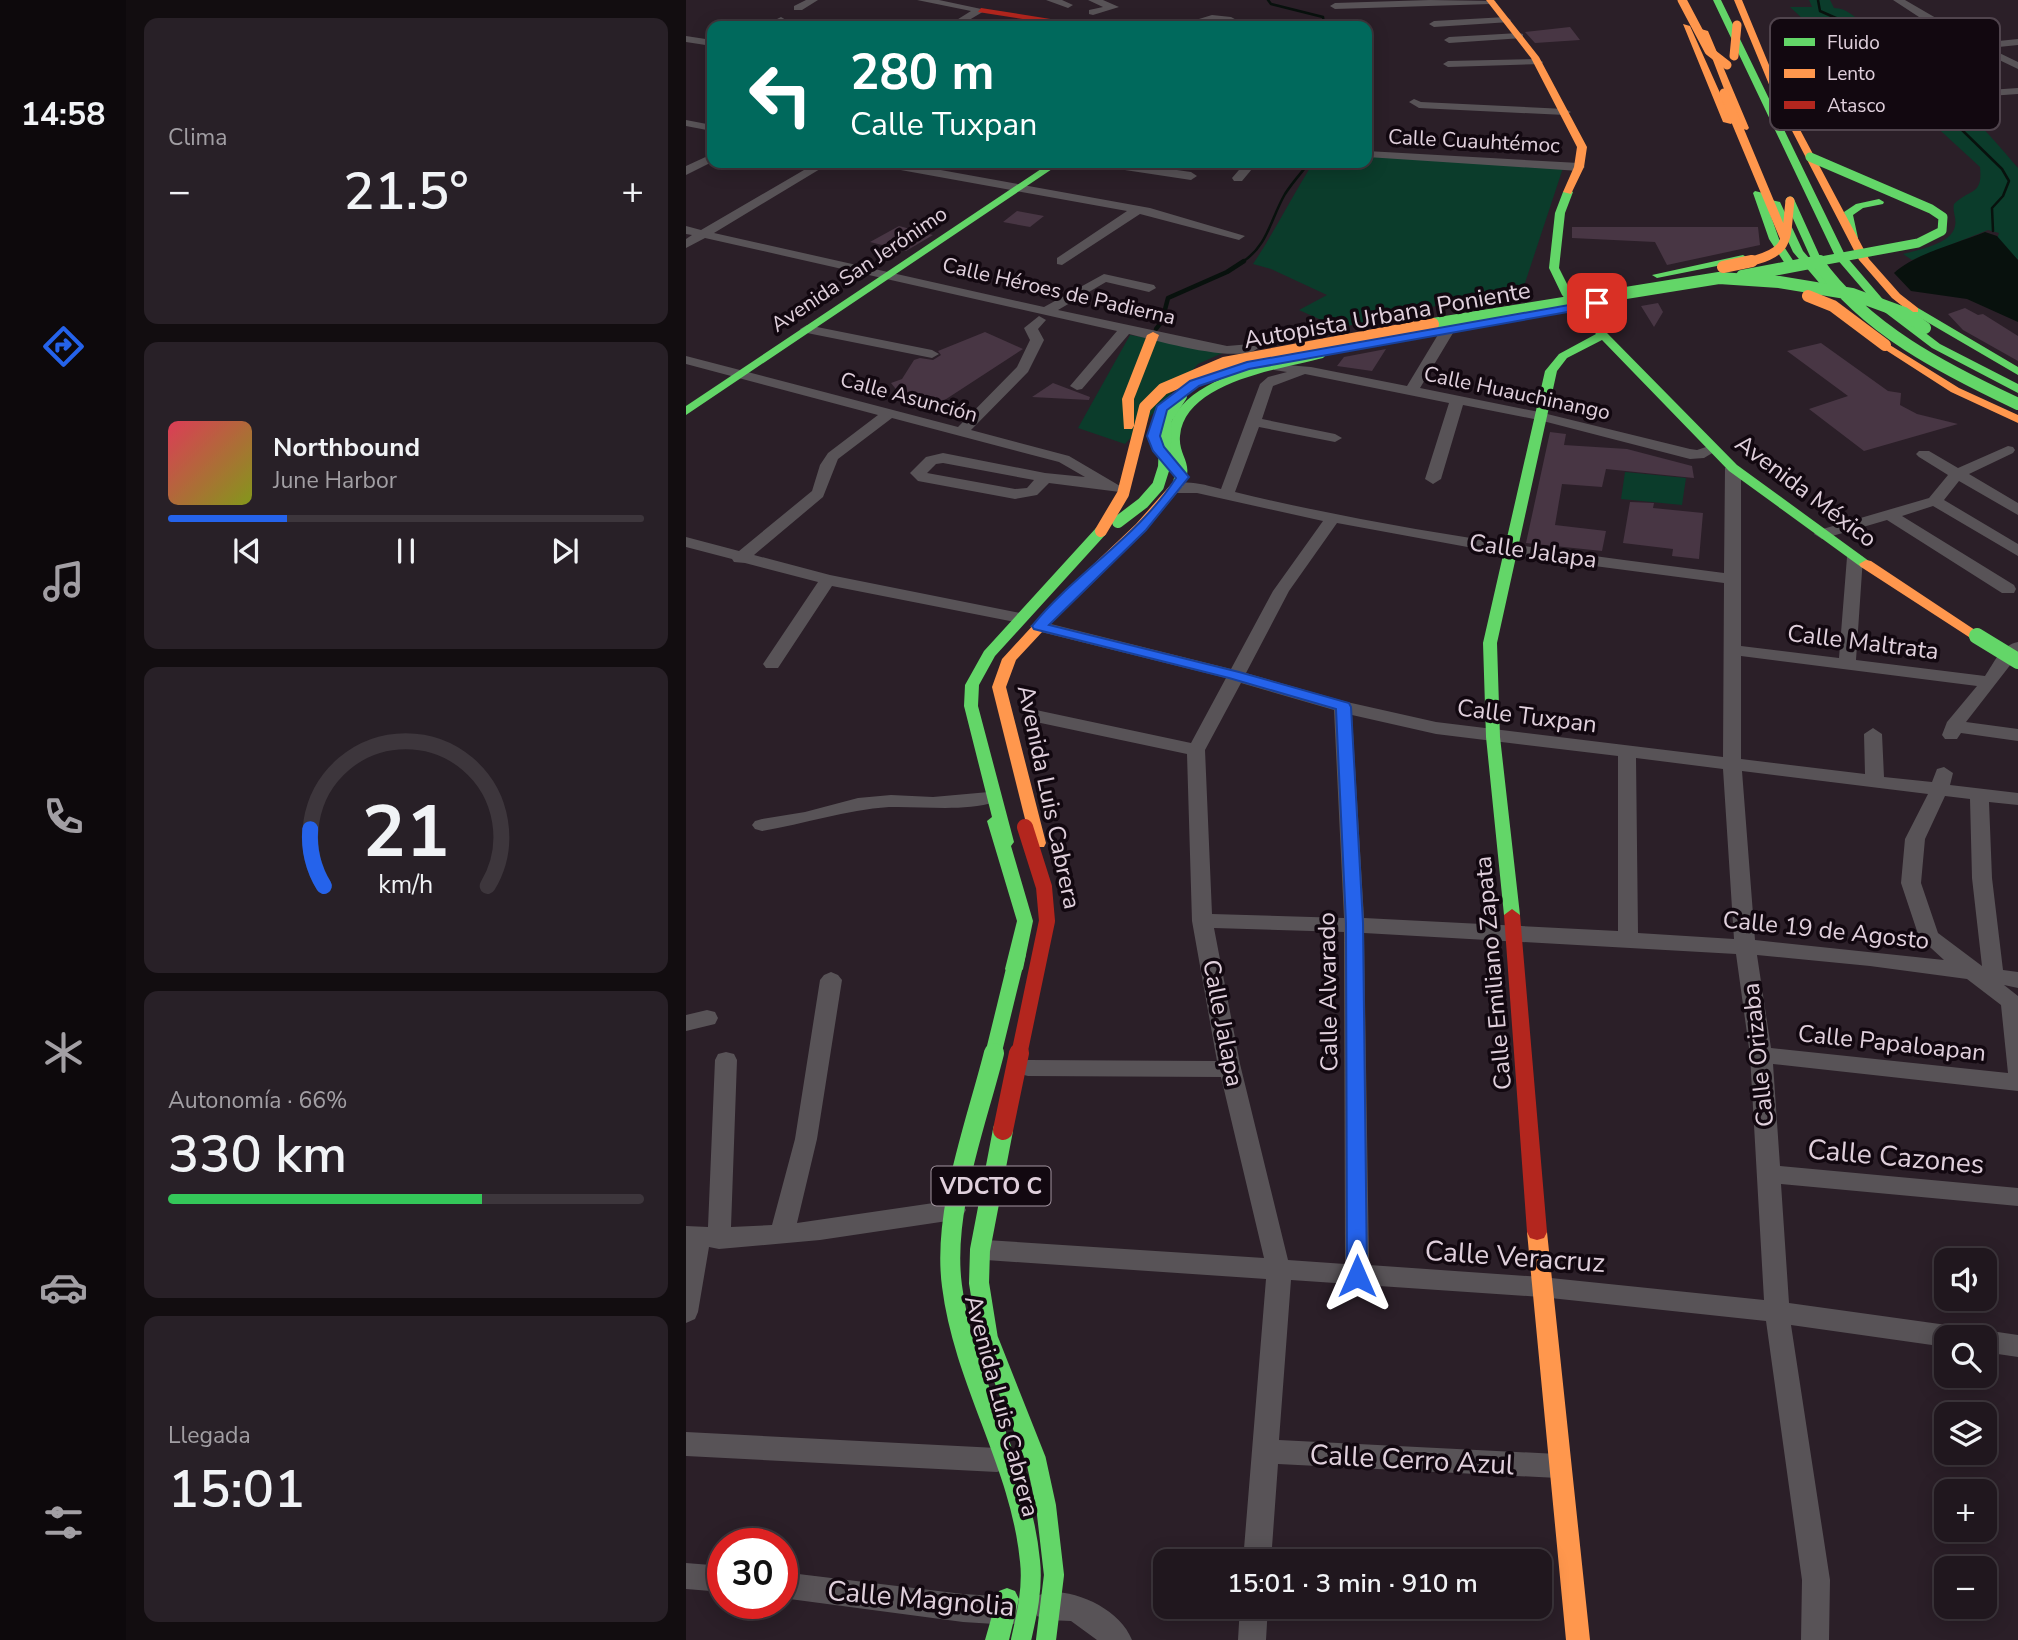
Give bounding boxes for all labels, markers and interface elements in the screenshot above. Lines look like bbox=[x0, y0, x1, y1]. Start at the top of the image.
legend bbox=[1770, 18, 2000, 130]
text: Fluido bbox=[1827, 30, 1880, 56]
text: 280 m bbox=[850, 39, 994, 106]
icon: left bbox=[735, 49, 826, 140]
text: Lento bbox=[1827, 61, 1875, 87]
text: 14:58 bbox=[21, 93, 105, 136]
text: Atasco bbox=[1827, 93, 1886, 119]
text: Calle Tuxpan bbox=[850, 103, 1038, 146]
text: Clima bbox=[168, 122, 228, 153]
street label: Calle Cuauhtémoc bbox=[1387, 123, 1561, 159]
text: 21.5° bbox=[343, 156, 469, 227]
text: − bbox=[168, 166, 191, 217]
text: + bbox=[621, 166, 644, 217]
street label: Avenida San Jerónimo bbox=[765, 200, 953, 338]
street label: Calle Héroes de Padierna bbox=[940, 251, 1178, 331]
pin bbox=[1567, 273, 1627, 333]
street label: Autopista Urbana Poniente bbox=[1241, 274, 1533, 356]
icon: arrive bbox=[1578, 284, 1616, 322]
icon: directions bbox=[39, 322, 88, 371]
street label: Calle Huauchinango bbox=[1421, 360, 1613, 426]
street label: Calle Asunción bbox=[837, 365, 981, 429]
street label: Avenida México bbox=[1729, 427, 1883, 555]
text: Northbound bbox=[273, 430, 420, 465]
text: June Harbor bbox=[273, 465, 397, 496]
street label: Calle Jalapa bbox=[1467, 526, 1599, 576]
icon: previous bbox=[228, 532, 266, 570]
icon: pause bbox=[387, 532, 425, 570]
icon: next bbox=[546, 532, 584, 570]
icon: music bbox=[39, 557, 88, 606]
street label: Calle Maltrata bbox=[1785, 617, 1941, 667]
street label: Avenida Luis Cabrera bbox=[1010, 682, 1088, 912]
street label: Calle Tuxpan bbox=[1455, 692, 1599, 740]
text: 21 bbox=[362, 782, 450, 882]
icon: phone bbox=[39, 792, 88, 841]
street label: Calle Emiliano Zapata bbox=[1467, 855, 1519, 1091]
text: km/h bbox=[378, 868, 434, 902]
street label: Calle 19 de Agosto bbox=[1721, 903, 1931, 957]
street label: Calle Alvarado bbox=[1311, 912, 1345, 1072]
street label: Calle Jalapa bbox=[1195, 957, 1251, 1089]
street label: Calle Orizaba bbox=[1735, 981, 1781, 1129]
street label: Calle Papaloapan bbox=[1796, 1017, 1988, 1069]
icon: climate bbox=[39, 1028, 88, 1077]
text: Autonomía · 66% bbox=[168, 1085, 348, 1116]
text: 330 km bbox=[168, 1119, 347, 1190]
street label: Calle Cazones bbox=[1806, 1130, 1986, 1184]
road number: VDCTO C bbox=[932, 1166, 1050, 1205]
street label: Calle Veracruz bbox=[1423, 1232, 1606, 1282]
position arrow bbox=[1320, 1239, 1394, 1313]
map controls bbox=[1934, 1248, 1997, 1619]
button: sound bbox=[1934, 1248, 1997, 1311]
icon: car bbox=[39, 1263, 88, 1312]
street label: Avenida Luis Cabrera bbox=[957, 1292, 1047, 1520]
button: search bbox=[1934, 1325, 1997, 1388]
button: layers bbox=[1934, 1402, 1997, 1465]
text: Llegada bbox=[168, 1420, 251, 1451]
street label: Calle Cerro Azul bbox=[1309, 1436, 1516, 1484]
text: 15:01 bbox=[168, 1454, 305, 1525]
button: + bbox=[1934, 1479, 1997, 1542]
icon: filters bbox=[39, 1498, 88, 1547]
speed limit sign: 30 bbox=[707, 1528, 798, 1619]
button: − bbox=[1934, 1556, 1997, 1619]
text: 15:01 · 3 min · 910 m bbox=[1227, 1566, 1478, 1601]
street label: Calle Magnolia bbox=[826, 1572, 1016, 1626]

